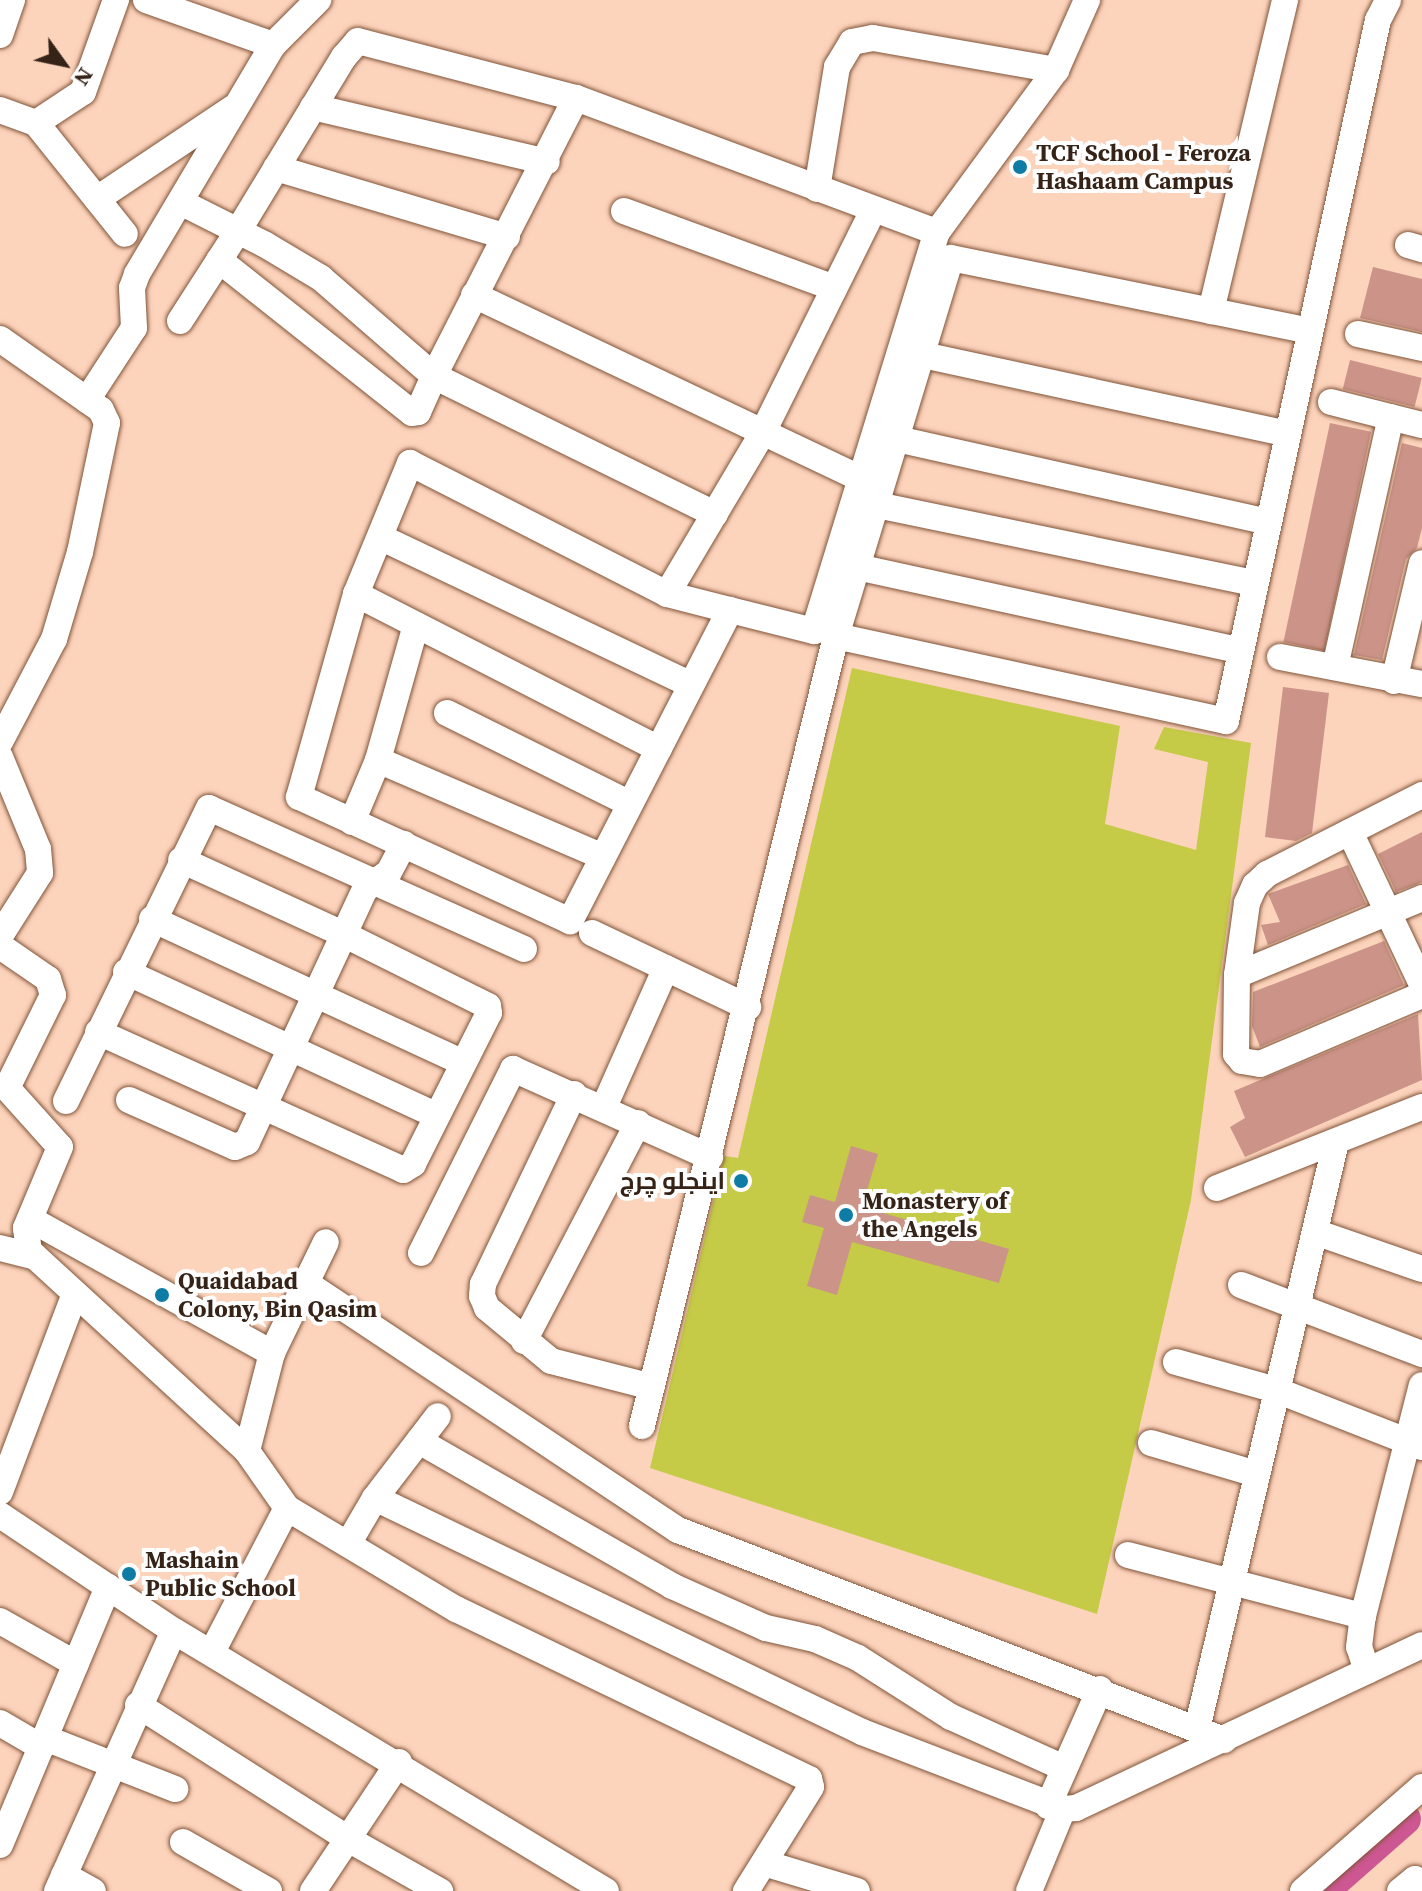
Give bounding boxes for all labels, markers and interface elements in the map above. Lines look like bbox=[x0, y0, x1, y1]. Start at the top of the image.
north arrow bbox=[24, 24, 104, 104]
text: N bbox=[67, 62, 101, 92]
place label: TCF School - Feroza Hashaam Campus bbox=[1036, 139, 1251, 195]
marker: TCF School - Feroza Hashaam Campus bbox=[1011, 158, 1029, 176]
place label: اینجلو چرچ bbox=[620, 1167, 725, 1195]
marker: اینجلو چرچ bbox=[732, 1172, 750, 1190]
place label: Monastery of the Angels bbox=[862, 1187, 1007, 1243]
marker: Monastery of the Angels bbox=[837, 1206, 855, 1224]
place label: Quaidabad Colony, Bin Qasim bbox=[178, 1267, 377, 1323]
marker: Quaidabad Colony, Bin Qasim bbox=[153, 1286, 171, 1304]
place label: Mashain Public School bbox=[145, 1546, 296, 1602]
marker: Mashain Public School bbox=[120, 1565, 138, 1583]

